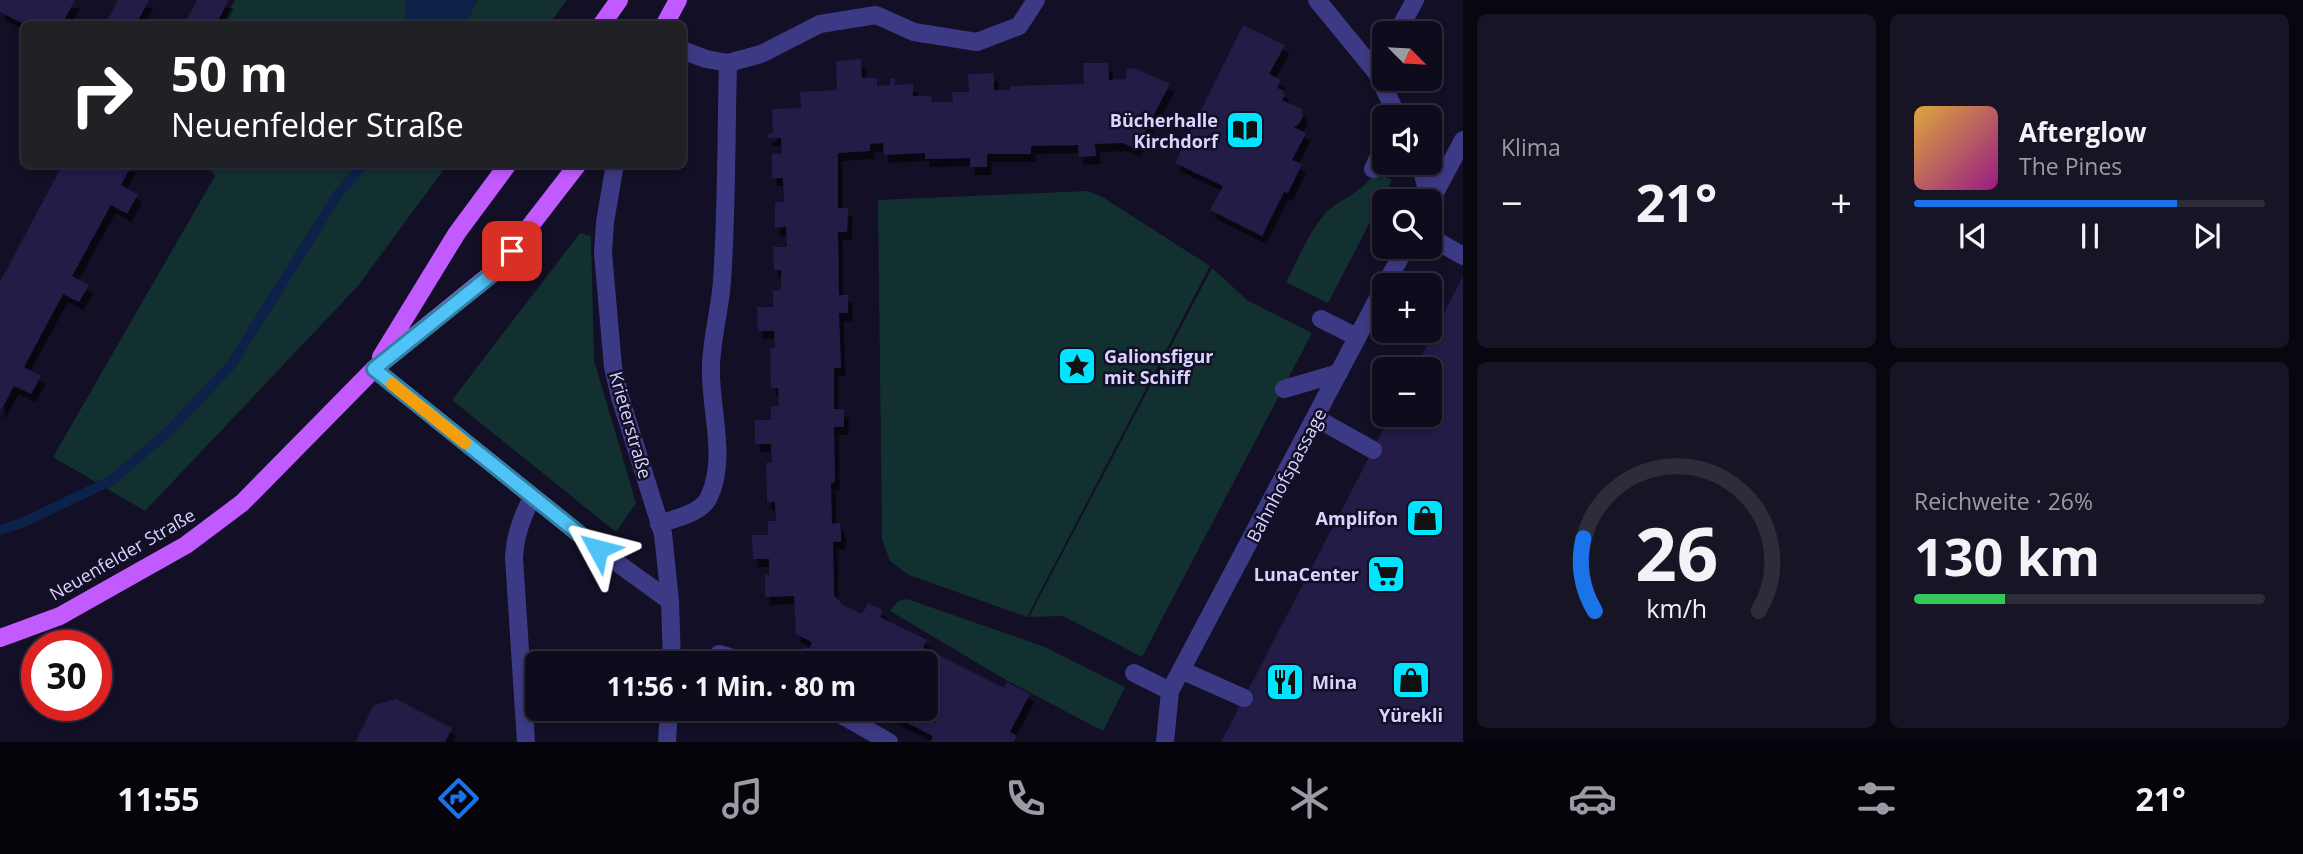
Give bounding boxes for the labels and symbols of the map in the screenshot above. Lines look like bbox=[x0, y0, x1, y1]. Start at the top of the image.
north arrow bbox=[1372, 21, 1442, 91]
place label: Bücherhalle Kirchdorf bbox=[1110, 108, 1219, 153]
library icon: Bücherhalle Kirchdorf bbox=[1224, 109, 1266, 151]
pin bbox=[482, 221, 542, 281]
place label: Galionsfigur mit Schiff bbox=[1104, 344, 1213, 389]
place icon: Galionsfigur mit Schiff bbox=[1056, 345, 1098, 387]
street label: Krieterstraße bbox=[604, 369, 658, 481]
street label: Bahnhofspassage bbox=[1241, 404, 1331, 546]
shop icon: Amplifon bbox=[1404, 497, 1446, 539]
street label: Neuenfelder Straße bbox=[45, 502, 199, 606]
place label: Amplifon bbox=[1316, 506, 1398, 530]
position arrow bbox=[561, 512, 635, 586]
supermarket icon: LunaCenter bbox=[1365, 553, 1407, 595]
place label: LunaCenter bbox=[1254, 562, 1359, 586]
speed limit sign: 30 bbox=[21, 630, 112, 721]
shop icon: Yürekli bbox=[1390, 659, 1432, 701]
restaurant icon: Mina bbox=[1264, 661, 1306, 703]
place label: Mina bbox=[1312, 670, 1357, 694]
place label: Yürekli bbox=[1379, 703, 1443, 727]

